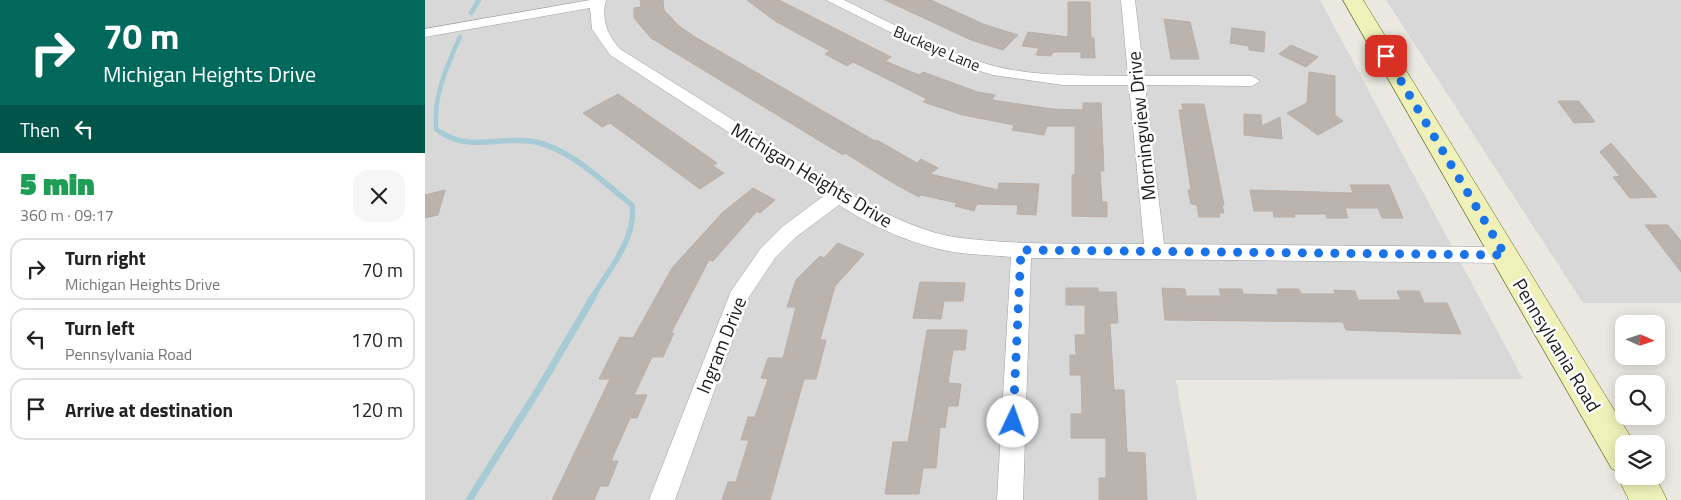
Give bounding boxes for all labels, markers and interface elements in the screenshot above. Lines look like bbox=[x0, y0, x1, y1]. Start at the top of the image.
text: 70 m bbox=[103, 9, 179, 63]
street label: Buckeye Lane bbox=[890, 19, 984, 77]
icon: right bbox=[20, 20, 85, 85]
pin bbox=[1365, 35, 1407, 77]
icon: arrive bbox=[1372, 42, 1400, 70]
street label: Morningview Drive bbox=[1118, 50, 1163, 202]
text: Michigan Heights Drive bbox=[103, 57, 316, 91]
text: Then bbox=[20, 115, 60, 144]
icon: left bbox=[70, 115, 98, 143]
street label: Michigan Heights Drive bbox=[726, 115, 899, 234]
text: 5 min bbox=[20, 161, 95, 207]
button: close bbox=[353, 170, 405, 222]
text: 360 m · 09:17 bbox=[20, 203, 114, 227]
text: Turn right bbox=[65, 243, 146, 272]
icon: right bbox=[22, 255, 50, 283]
text: 70 m bbox=[362, 255, 403, 284]
text: Michigan Heights Drive bbox=[65, 272, 220, 296]
street label: Pennsylvania Road bbox=[1506, 272, 1609, 417]
street label: Ingram Drive bbox=[688, 292, 753, 398]
text: Turn left bbox=[65, 313, 135, 342]
north arrow bbox=[1615, 315, 1665, 365]
map controls bbox=[1615, 315, 1665, 485]
icon: left bbox=[22, 325, 50, 353]
text: 170 m bbox=[351, 325, 403, 354]
text: Pennsylvania Road bbox=[65, 342, 192, 366]
button: search bbox=[1615, 375, 1665, 425]
icon: arrive bbox=[22, 395, 50, 423]
text: Arrive at destination bbox=[65, 395, 233, 424]
text: 120 m bbox=[351, 395, 403, 424]
position arrow bbox=[986, 395, 1038, 447]
button: layers bbox=[1615, 435, 1665, 485]

